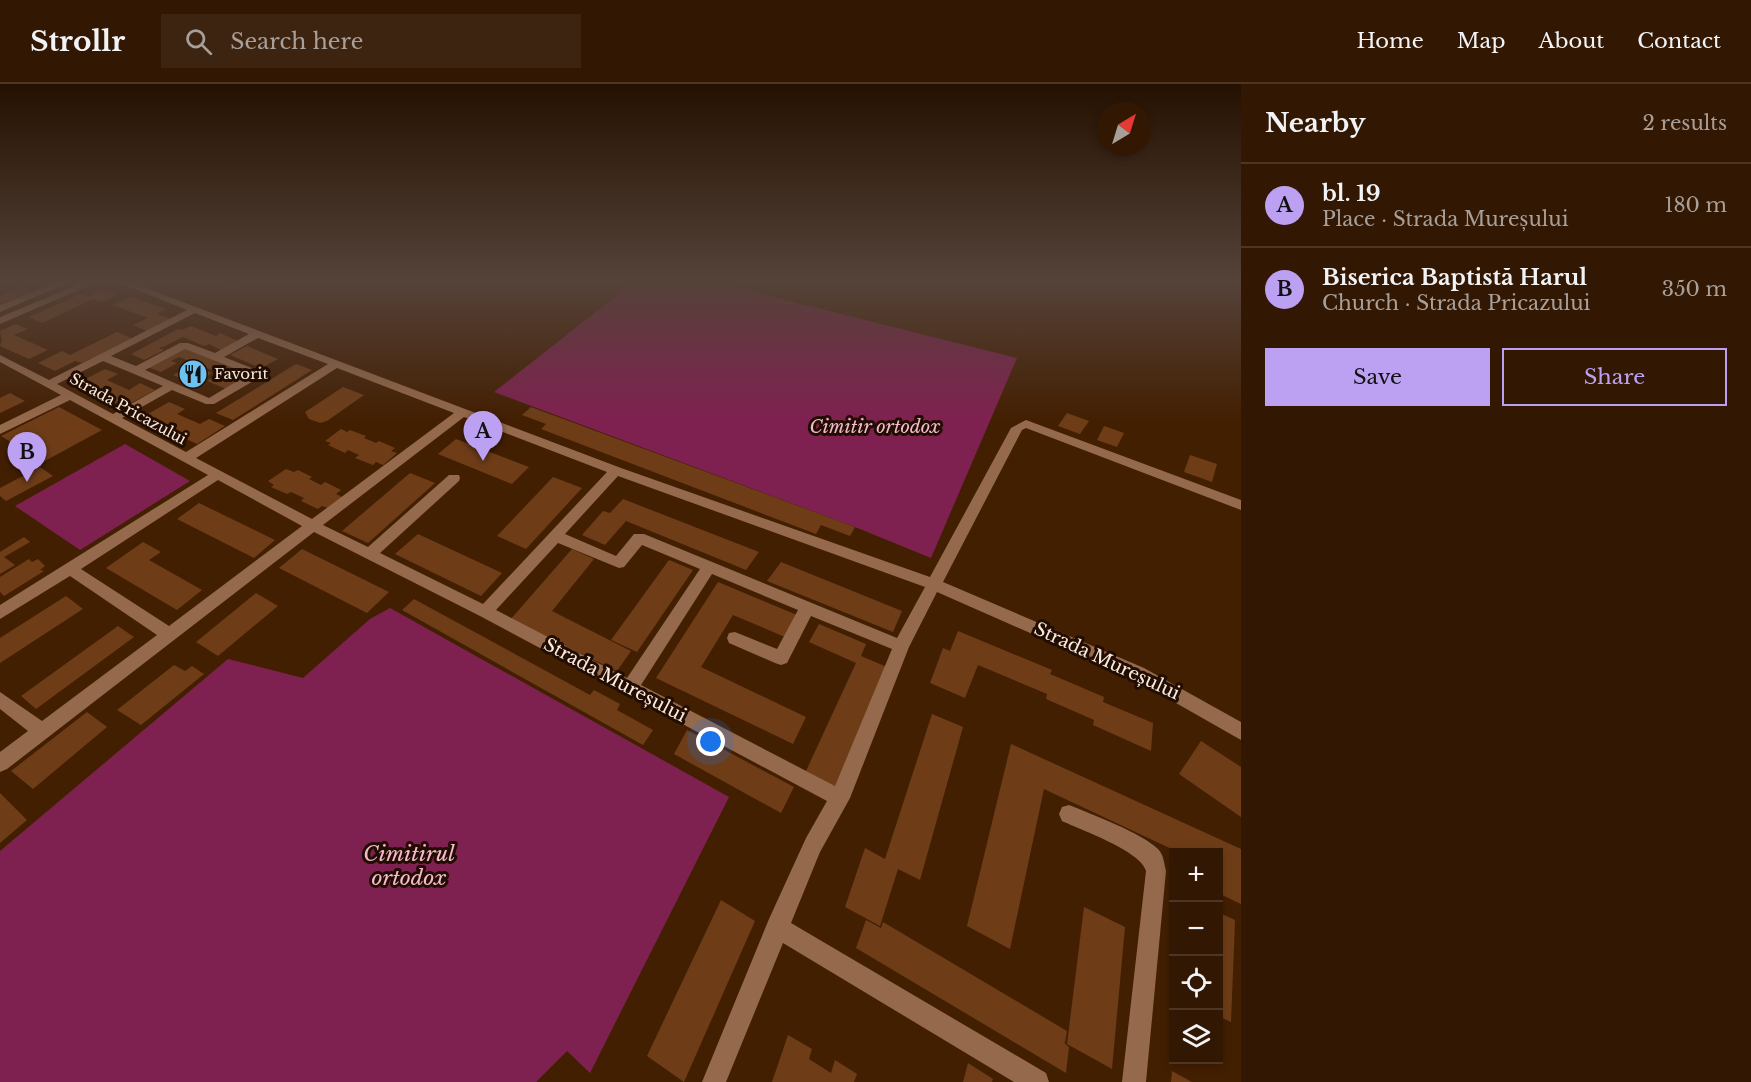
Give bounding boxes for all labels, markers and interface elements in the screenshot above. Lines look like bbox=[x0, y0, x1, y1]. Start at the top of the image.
search box bbox=[161, 14, 581, 68]
text: Strollr bbox=[30, 24, 125, 59]
icon: search bbox=[182, 25, 215, 58]
text: Search here bbox=[230, 28, 363, 55]
text: Home bbox=[1357, 28, 1424, 54]
text: Map bbox=[1457, 28, 1505, 54]
text: About bbox=[1538, 28, 1604, 54]
text: Contact bbox=[1637, 28, 1721, 54]
north arrow bbox=[1097, 102, 1151, 156]
text: Nearby bbox=[1265, 107, 1366, 139]
text: 2 results bbox=[1643, 111, 1727, 135]
text: bl. 19 bbox=[1322, 180, 1381, 207]
text: A bbox=[1276, 193, 1293, 217]
text: 180 m bbox=[1664, 193, 1727, 217]
text: Place · Strada Mureșului bbox=[1322, 207, 1569, 231]
text: Biserica Baptistă Harul bbox=[1322, 264, 1587, 291]
text: B bbox=[1277, 277, 1292, 301]
text: 350 m bbox=[1662, 277, 1727, 301]
text: Church · Strada Pricazului bbox=[1322, 291, 1590, 315]
button: Save bbox=[1265, 348, 1490, 406]
button: Share bbox=[1502, 348, 1727, 406]
restaurant icon: Favorit bbox=[177, 358, 209, 390]
place label: Favorit bbox=[214, 364, 268, 383]
street label: Strada Pricazului bbox=[66, 369, 190, 449]
pin: A bbox=[464, 412, 502, 461]
park label: Cimitir ortodox bbox=[810, 416, 941, 438]
pin: B bbox=[8, 432, 46, 482]
street label: Strada Mureșului bbox=[1031, 618, 1183, 704]
street label: Strada Mureșului bbox=[540, 633, 690, 727]
your location bbox=[696, 727, 725, 756]
park label: Cimitirul ortodox bbox=[363, 841, 455, 891]
map controls bbox=[1169, 848, 1223, 1064]
button: + bbox=[1169, 848, 1223, 902]
button: − bbox=[1169, 902, 1223, 956]
button: locate bbox=[1169, 956, 1223, 1010]
button: layers bbox=[1169, 1010, 1223, 1064]

